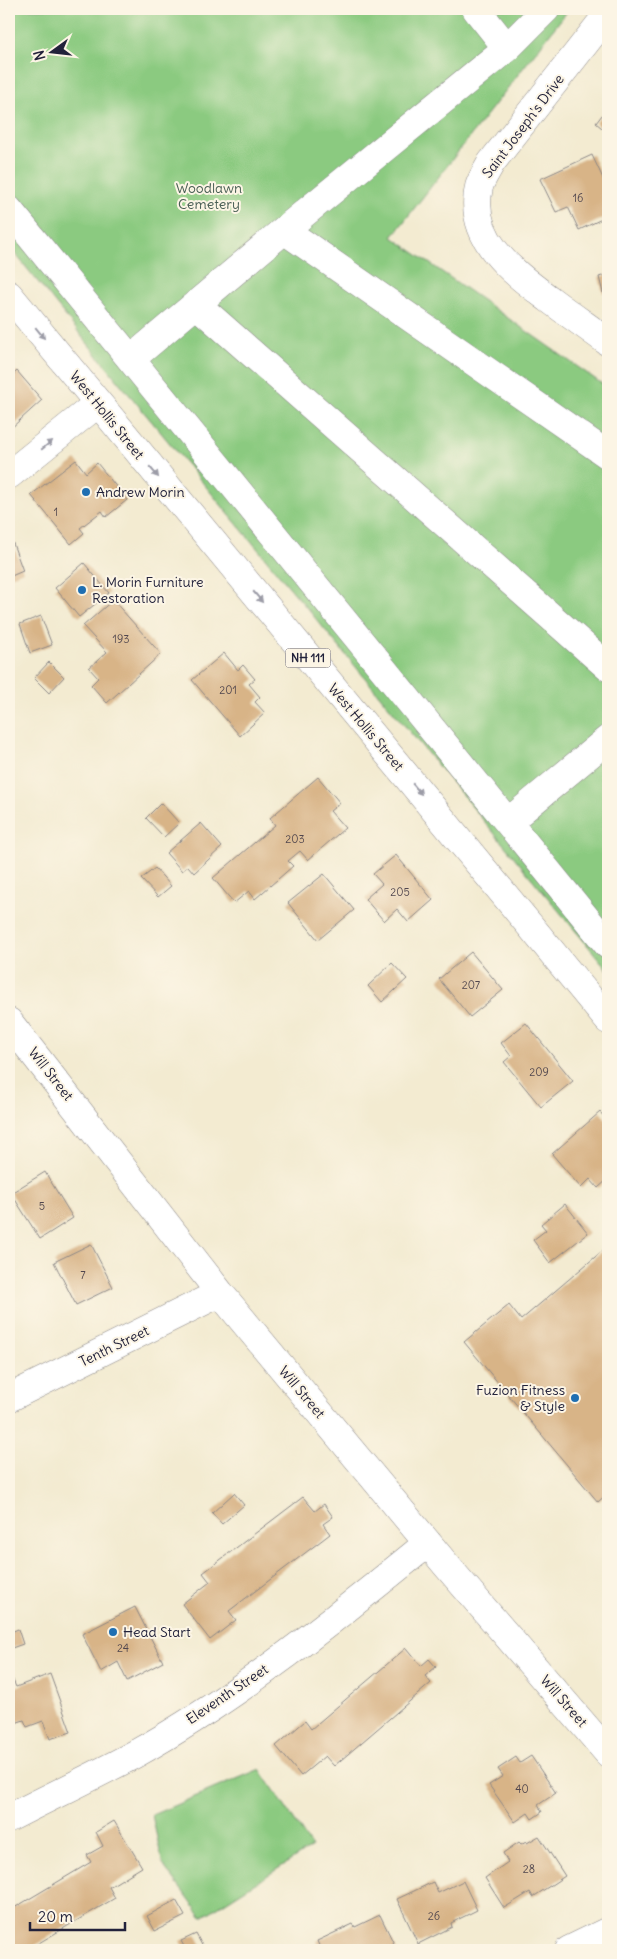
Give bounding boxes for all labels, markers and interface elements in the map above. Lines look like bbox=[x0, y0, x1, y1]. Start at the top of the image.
north arrow bbox=[28, 28, 78, 78]
text: N bbox=[29, 48, 49, 62]
street label: Saint Joseph's Drive bbox=[478, 71, 568, 181]
park label: Woodlawn Cemetery bbox=[176, 179, 242, 213]
house number: 16 bbox=[573, 191, 583, 205]
one-way arrow bbox=[34, 326, 45, 339]
street label: West Hollis Street bbox=[66, 367, 148, 463]
one-way arrow bbox=[40, 439, 53, 450]
one-way arrow bbox=[148, 465, 159, 478]
place label: Andrew Morin bbox=[96, 483, 185, 501]
marker: Andrew Morin bbox=[80, 486, 92, 498]
house number: 1 bbox=[54, 505, 58, 519]
place label: L. Morin Furniture Restoration bbox=[92, 573, 204, 607]
marker: L. Morin Furniture Restoration bbox=[76, 584, 88, 596]
one-way arrow bbox=[252, 590, 263, 603]
house number: 193 bbox=[113, 632, 129, 646]
road number: NH 111 bbox=[286, 648, 330, 668]
street label: West Hollis Street bbox=[324, 680, 408, 775]
house number: 201 bbox=[219, 683, 237, 697]
one-way arrow bbox=[412, 783, 423, 796]
house number: 203 bbox=[285, 832, 305, 846]
house number: 205 bbox=[390, 885, 410, 899]
house number: 207 bbox=[462, 978, 481, 992]
street label: Will Street bbox=[25, 1044, 78, 1105]
house number: 209 bbox=[529, 1065, 549, 1079]
house number: 5 bbox=[39, 1199, 45, 1213]
house number: 7 bbox=[80, 1268, 86, 1282]
street label: Tenth Street bbox=[76, 1321, 152, 1371]
street label: Will Street bbox=[275, 1362, 329, 1422]
place label: Fuzion Fitness & Style bbox=[476, 1381, 565, 1415]
marker: Fuzion Fitness & Style bbox=[569, 1392, 581, 1404]
place label: Head Start bbox=[123, 1623, 191, 1641]
marker: Head Start bbox=[107, 1626, 119, 1638]
house number: 24 bbox=[117, 1641, 129, 1655]
street label: Eleventh Street bbox=[183, 1660, 272, 1728]
street label: Will Street bbox=[537, 1671, 592, 1731]
house number: 40 bbox=[515, 1782, 529, 1796]
house number: 28 bbox=[523, 1862, 535, 1876]
scale bar bbox=[30, 1899, 125, 1931]
text: 20 m bbox=[38, 1907, 73, 1926]
house number: 26 bbox=[428, 1909, 440, 1923]

